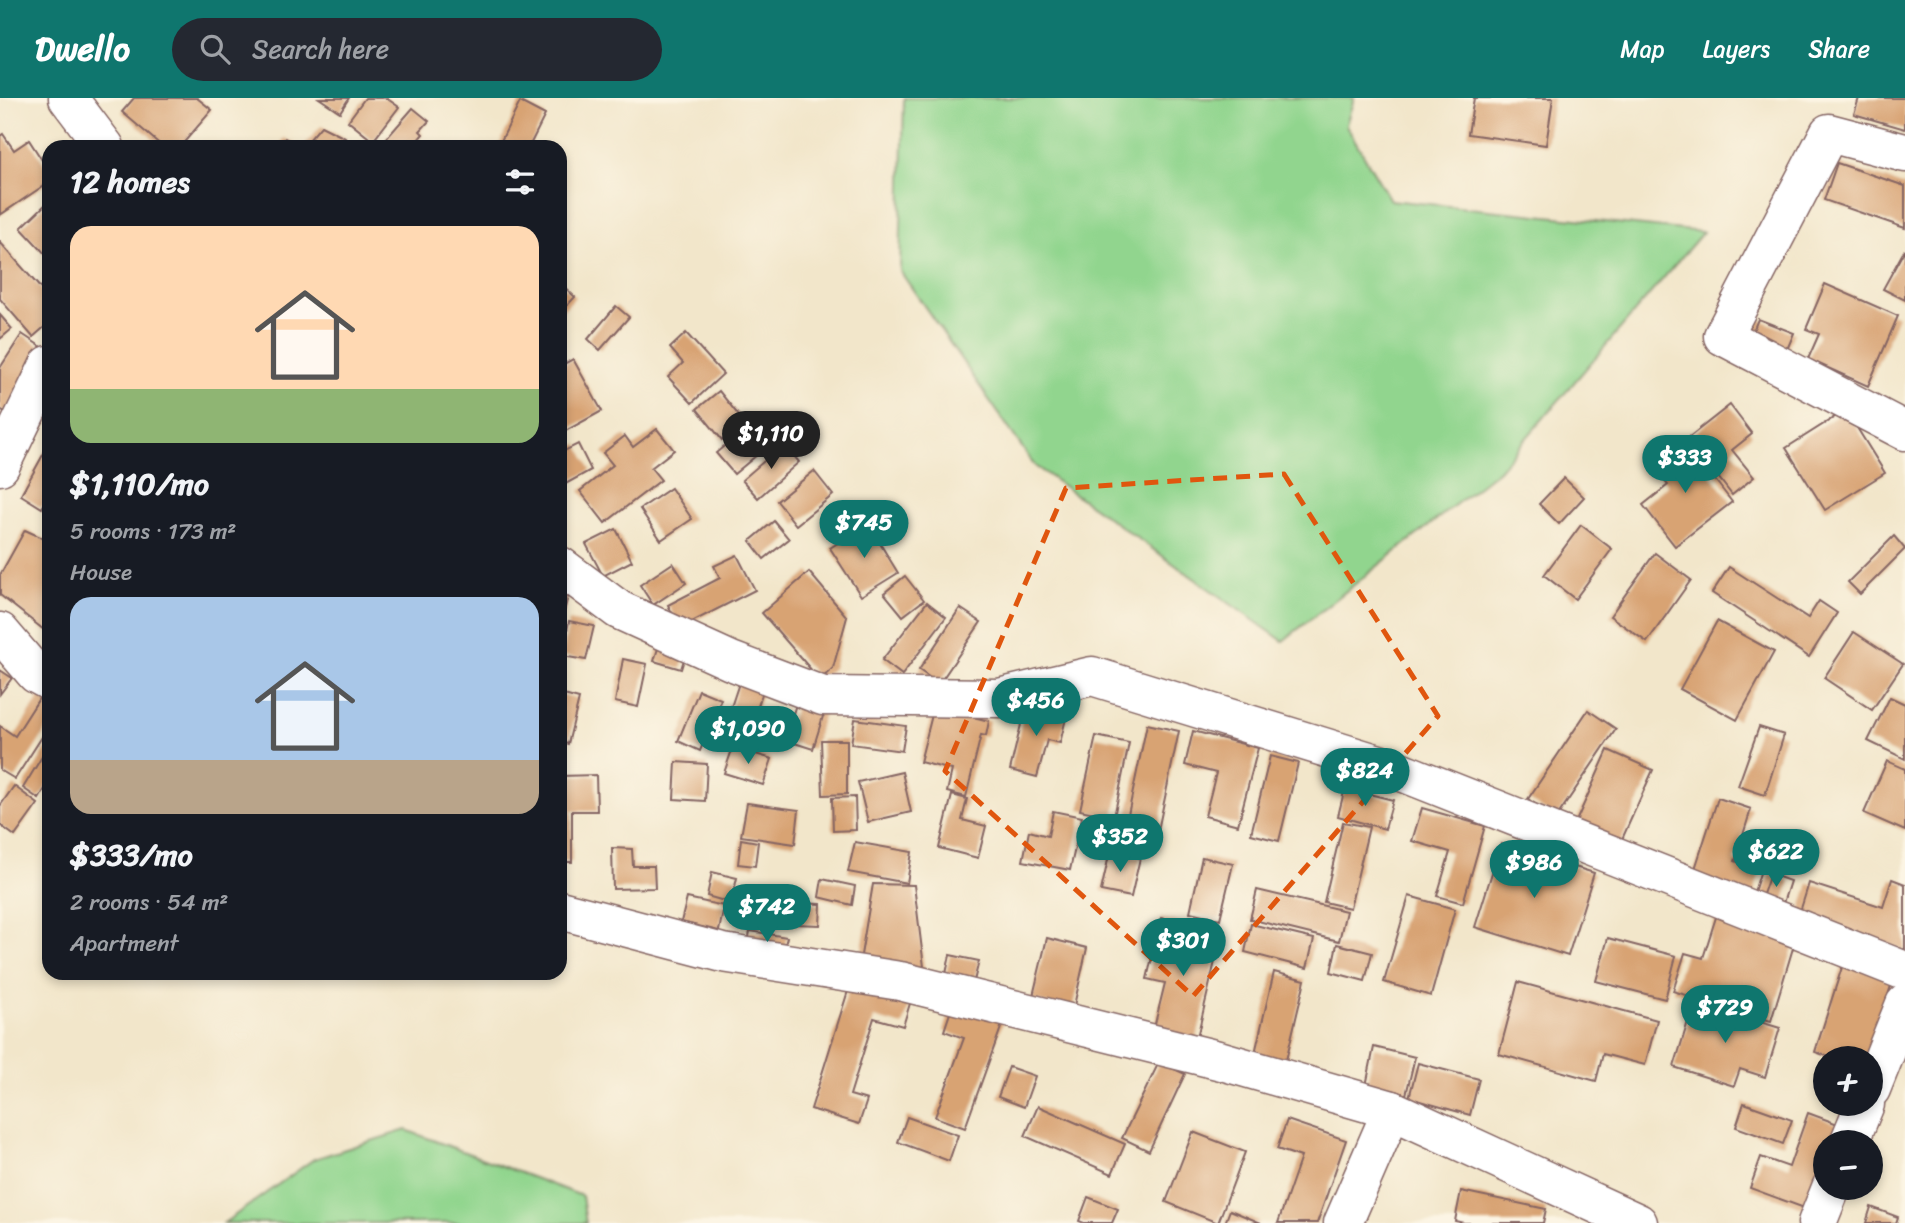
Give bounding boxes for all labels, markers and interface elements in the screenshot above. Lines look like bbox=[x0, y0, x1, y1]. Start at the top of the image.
search box bbox=[172, 18, 662, 81]
text: Dwello bbox=[35, 20, 130, 78]
text: Search here bbox=[252, 26, 389, 72]
text: Map bbox=[1620, 28, 1665, 70]
text: Layers bbox=[1703, 28, 1770, 70]
text: Share bbox=[1808, 28, 1870, 70]
icon: search bbox=[196, 30, 234, 68]
text: 12 homes bbox=[70, 155, 190, 209]
icon: filters bbox=[501, 163, 539, 201]
icon: home bbox=[242, 272, 368, 398]
pin: $1,110 bbox=[714, 412, 828, 471]
text: $1,110 bbox=[738, 413, 804, 454]
pin: $333 bbox=[1644, 436, 1726, 495]
text: $333 bbox=[1658, 437, 1712, 478]
text: $1,110/mo bbox=[70, 457, 209, 511]
pin: $745 bbox=[823, 500, 905, 560]
text: $745 bbox=[835, 502, 893, 543]
text: 5 rooms · 173 m² bbox=[70, 511, 236, 552]
text: House bbox=[70, 552, 132, 593]
icon: home bbox=[242, 643, 368, 769]
pin: $456 bbox=[995, 678, 1077, 738]
text: $456 bbox=[1008, 680, 1064, 721]
pin: $1,090 bbox=[691, 706, 805, 766]
text: $1,090 bbox=[711, 708, 785, 749]
pin: $824 bbox=[1324, 748, 1406, 808]
text: $824 bbox=[1337, 750, 1394, 791]
pin: $352 bbox=[1079, 814, 1161, 874]
text: $352 bbox=[1092, 816, 1148, 857]
text: $333/mo bbox=[70, 828, 193, 882]
pin: $622 bbox=[1735, 830, 1817, 889]
text: $622 bbox=[1748, 831, 1804, 872]
pin: $986 bbox=[1493, 840, 1575, 900]
text: $986 bbox=[1506, 842, 1562, 883]
text: 2 rooms · 54 m² bbox=[70, 882, 228, 923]
pin: $742 bbox=[726, 884, 808, 944]
text: $742 bbox=[739, 886, 795, 927]
pin: $301 bbox=[1142, 918, 1224, 978]
text: $301 bbox=[1157, 920, 1209, 961]
text: Apartment bbox=[70, 923, 179, 964]
pin: $729 bbox=[1684, 986, 1766, 1045]
text: $729 bbox=[1697, 987, 1753, 1028]
map controls bbox=[1813, 1046, 1883, 1200]
button: + bbox=[1813, 1046, 1883, 1116]
button: − bbox=[1813, 1130, 1883, 1200]

